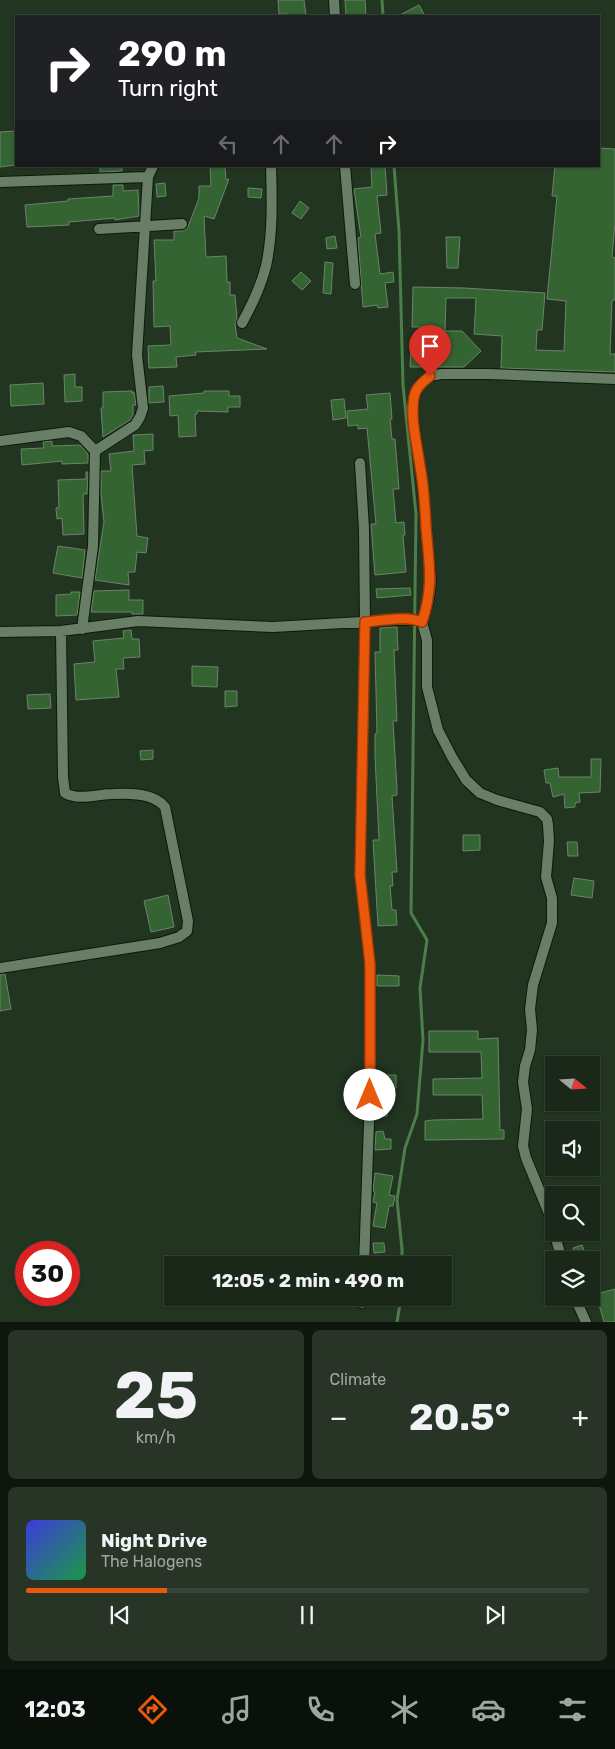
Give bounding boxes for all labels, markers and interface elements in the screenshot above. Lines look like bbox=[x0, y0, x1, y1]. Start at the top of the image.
text: 290 m bbox=[118, 33, 227, 75]
icon: right bbox=[35, 35, 100, 100]
text: Turn right bbox=[118, 75, 218, 102]
icon: left bbox=[214, 130, 242, 158]
icon: ahead bbox=[267, 130, 295, 158]
icon: ahead bbox=[320, 130, 348, 158]
icon: right bbox=[373, 130, 401, 158]
pin bbox=[409, 325, 451, 376]
icon: arrive bbox=[416, 332, 444, 360]
north arrow bbox=[545, 1056, 600, 1111]
map controls bbox=[545, 1056, 600, 1306]
position arrow bbox=[343, 1068, 395, 1120]
button: sound bbox=[545, 1121, 600, 1176]
button: search bbox=[545, 1186, 600, 1241]
speed limit sign: 30 bbox=[15, 1241, 80, 1306]
button: layers bbox=[545, 1251, 600, 1306]
text: 12:05 · 2 min · 490 m bbox=[212, 1269, 404, 1292]
text: 25 bbox=[114, 1357, 198, 1434]
text: Climate bbox=[330, 1370, 386, 1389]
text: 20.5° bbox=[409, 1394, 510, 1440]
text: − bbox=[330, 1401, 348, 1434]
text: + bbox=[572, 1401, 589, 1434]
text: km/h bbox=[136, 1428, 176, 1447]
text: Night Drive bbox=[101, 1529, 207, 1552]
text: The Halogens bbox=[101, 1552, 202, 1571]
icon: previous bbox=[106, 1601, 134, 1629]
icon: pause bbox=[293, 1601, 321, 1629]
icon: next bbox=[481, 1601, 509, 1629]
icon: directions bbox=[135, 1692, 170, 1727]
icon: music bbox=[219, 1692, 254, 1727]
icon: phone bbox=[303, 1692, 338, 1727]
icon: climate bbox=[387, 1692, 422, 1727]
icon: car bbox=[471, 1692, 506, 1727]
icon: filters bbox=[555, 1692, 590, 1727]
text: 12:03 bbox=[25, 1696, 86, 1723]

